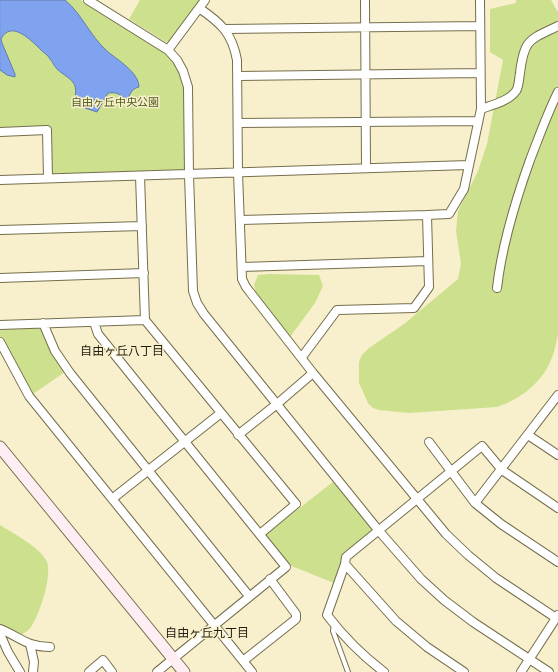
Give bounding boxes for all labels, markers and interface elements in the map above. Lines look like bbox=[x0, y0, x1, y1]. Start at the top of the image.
park label: 自由ヶ丘中央公園 bbox=[71, 95, 159, 109]
district label: 自由ヶ丘八丁目 bbox=[80, 344, 164, 358]
district label: 自由ヶ丘九丁目 bbox=[165, 626, 249, 640]

